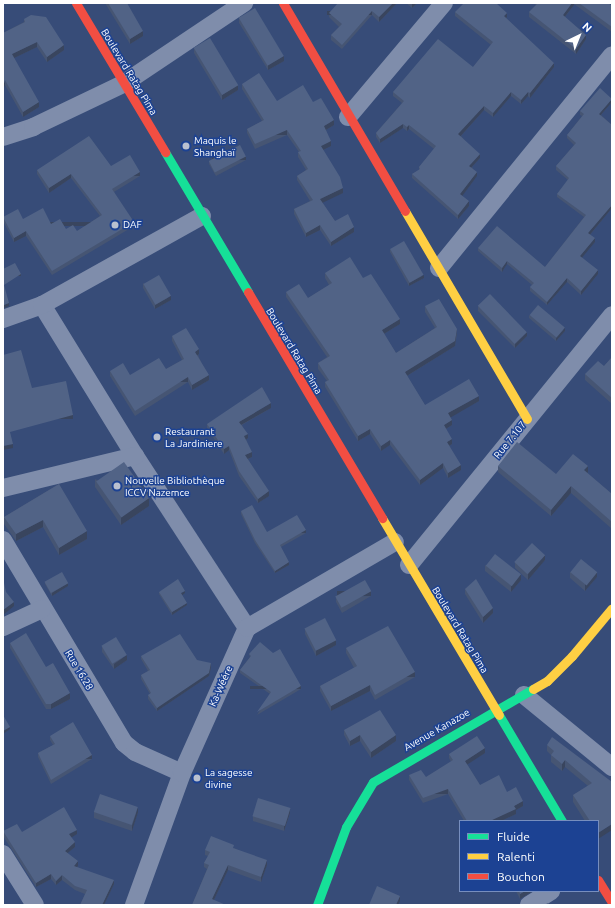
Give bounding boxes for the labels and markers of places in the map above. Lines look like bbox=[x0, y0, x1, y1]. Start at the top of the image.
place label: Maquis le Shanghaï bbox=[194, 134, 237, 158]
marker: Maquis le Shanghaï bbox=[181, 141, 191, 151]
place label: DAF bbox=[123, 219, 142, 231]
marker: DAF bbox=[110, 220, 120, 230]
place label: Restaurant La Jardiniere bbox=[165, 425, 223, 448]
marker: Restaurant La Jardiniere bbox=[152, 432, 162, 442]
place label: Nouvelle Bibliothèque ICCV Nazemce bbox=[125, 474, 225, 498]
marker: Nouvelle Bibliothèque ICCV Nazemce bbox=[112, 481, 122, 491]
place label: La sagesse divine bbox=[205, 766, 252, 790]
marker: La sagesse divine bbox=[192, 773, 202, 783]

